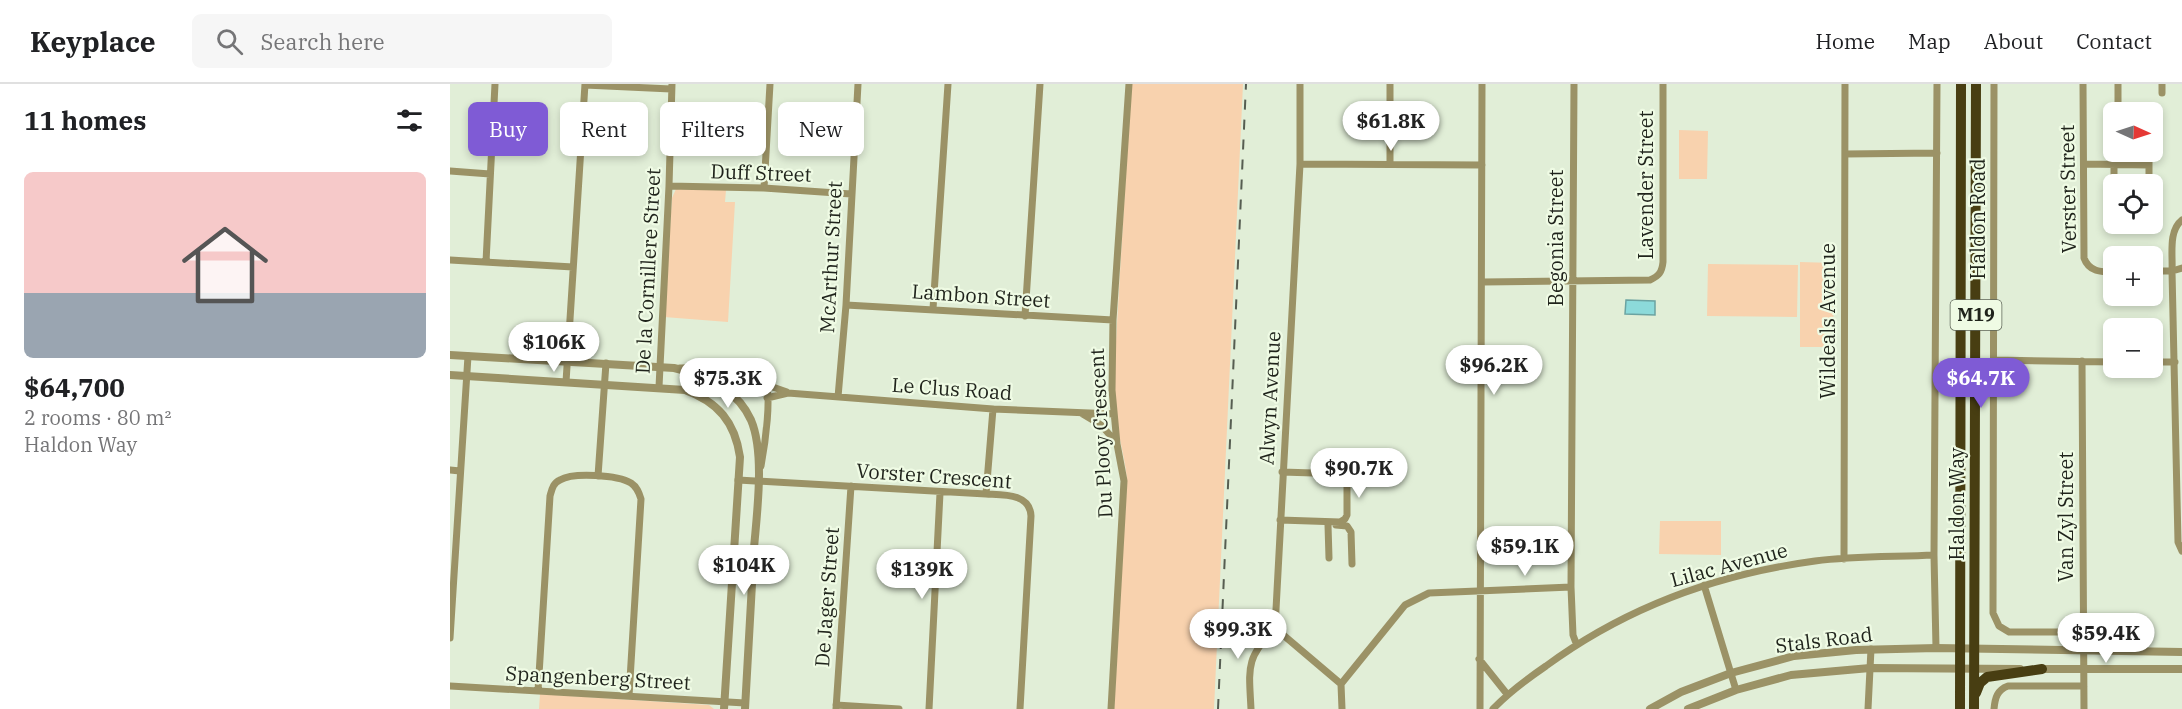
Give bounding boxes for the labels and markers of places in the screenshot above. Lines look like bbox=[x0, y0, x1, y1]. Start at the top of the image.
pin: $61.8K bbox=[1342, 101, 1440, 152]
pin: $106K bbox=[512, 322, 596, 373]
pin: $96.2K bbox=[1445, 345, 1543, 396]
pin: $75.3K bbox=[679, 358, 777, 409]
pin: $64.7K bbox=[1932, 358, 2030, 409]
pin: $90.7K bbox=[1310, 448, 1408, 499]
pin: $59.1K bbox=[1476, 526, 1574, 577]
pin: $104K bbox=[702, 545, 786, 596]
pin: $139K bbox=[880, 549, 964, 600]
pin: $99.3K bbox=[1189, 609, 1287, 660]
pin: $59.4K bbox=[2057, 613, 2155, 664]

